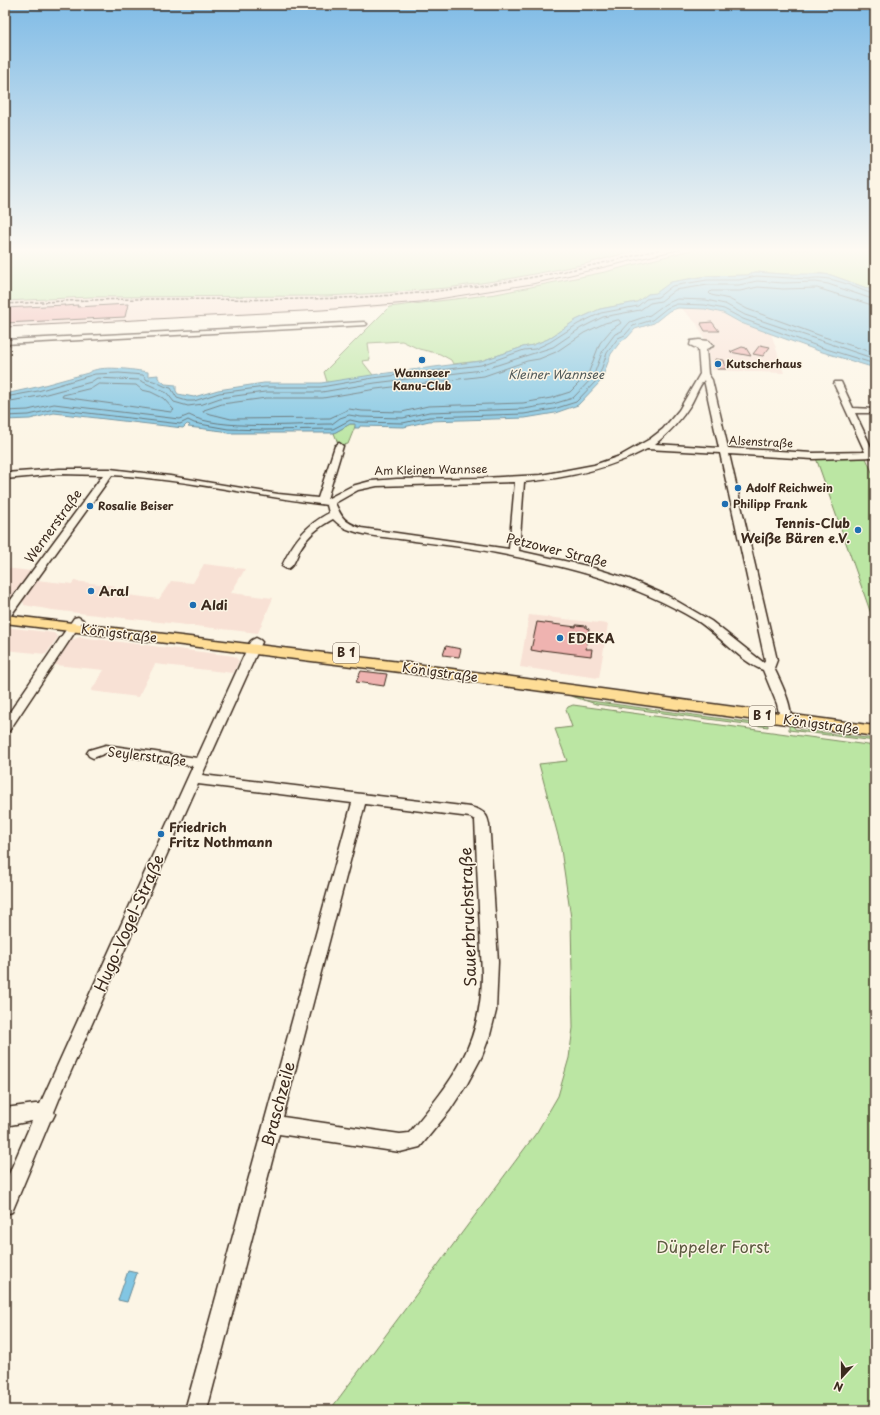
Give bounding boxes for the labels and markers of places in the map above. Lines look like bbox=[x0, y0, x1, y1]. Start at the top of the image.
marker: Wannseer Kanu-Club bbox=[417, 355, 427, 365]
place label: Kutscherhaus bbox=[726, 355, 802, 372]
marker: Kutscherhaus bbox=[713, 359, 723, 369]
place label: Wannseer Kanu-Club bbox=[393, 364, 452, 394]
place label: Adolf Reichwein bbox=[745, 479, 833, 496]
marker: Adolf Reichwein bbox=[733, 483, 743, 493]
place label: Philipp Frank bbox=[733, 495, 808, 512]
place label: Rosalie Beiser bbox=[98, 497, 174, 514]
marker: Philipp Frank bbox=[720, 499, 730, 509]
marker: Rosalie Beiser bbox=[85, 501, 95, 511]
place label: Tennis-Club Weiße Bären e.V. bbox=[741, 513, 850, 547]
marker: Tennis-Club Weiße Bären e.V. bbox=[853, 525, 863, 535]
place label: Aral bbox=[99, 581, 129, 600]
marker: Aral bbox=[86, 586, 96, 596]
place label: Aldi bbox=[201, 595, 228, 614]
marker: Aldi bbox=[188, 600, 198, 610]
place label: EDEKA bbox=[568, 628, 615, 647]
marker: EDEKA bbox=[555, 633, 565, 643]
place label: Friedrich Fritz Nothmann bbox=[169, 817, 273, 851]
marker: Friedrich Fritz Nothmann bbox=[156, 829, 166, 839]

